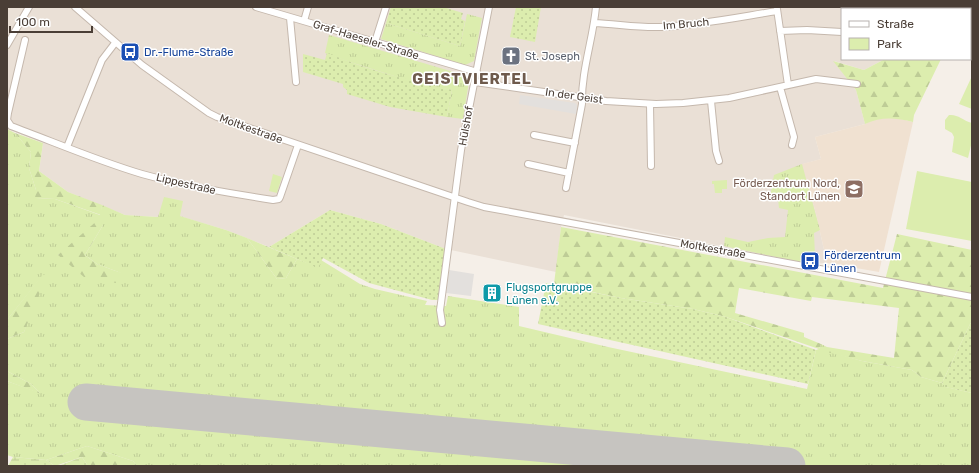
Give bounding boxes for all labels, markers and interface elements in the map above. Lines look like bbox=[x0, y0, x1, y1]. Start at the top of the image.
scale bar bbox=[10, 8, 92, 34]
legend bbox=[841, 8, 971, 60]
text: 100 m bbox=[16, 15, 50, 29]
street label: Im Bruch bbox=[662, 16, 710, 32]
text: Straße bbox=[877, 17, 914, 31]
street label: Graf-Haeseler-Straße bbox=[311, 18, 421, 62]
text: Park bbox=[877, 37, 903, 51]
bus stop icon: Dr.-Flume-Straße bbox=[119, 41, 141, 63]
church icon: St. Joseph bbox=[500, 45, 522, 67]
place label: Dr.-Flume-Straße bbox=[144, 46, 233, 59]
place label: St. Joseph bbox=[525, 50, 580, 63]
district label: GEISTVIERTEL bbox=[412, 70, 532, 88]
street label: In der Geist bbox=[544, 86, 604, 107]
street label: Hülshof bbox=[456, 104, 476, 147]
street label: Moltkestraße bbox=[218, 112, 284, 146]
street label: Lippestraße bbox=[155, 171, 217, 197]
place label: Förderzentrum Nord, Standort Lünen bbox=[733, 177, 840, 203]
school or university icon: Förderzentrum Nord, Standort Lünen bbox=[843, 178, 865, 200]
street label: Moltkestraße bbox=[679, 237, 747, 261]
place label: Förderzentrum Lünen bbox=[824, 249, 901, 275]
bus stop icon: Förderzentrum Lünen bbox=[799, 250, 821, 272]
place label: Flugsportgruppe Lünen e.V. bbox=[506, 281, 592, 307]
building icon: Flugsportgruppe Lünen e.V. bbox=[481, 282, 503, 304]

